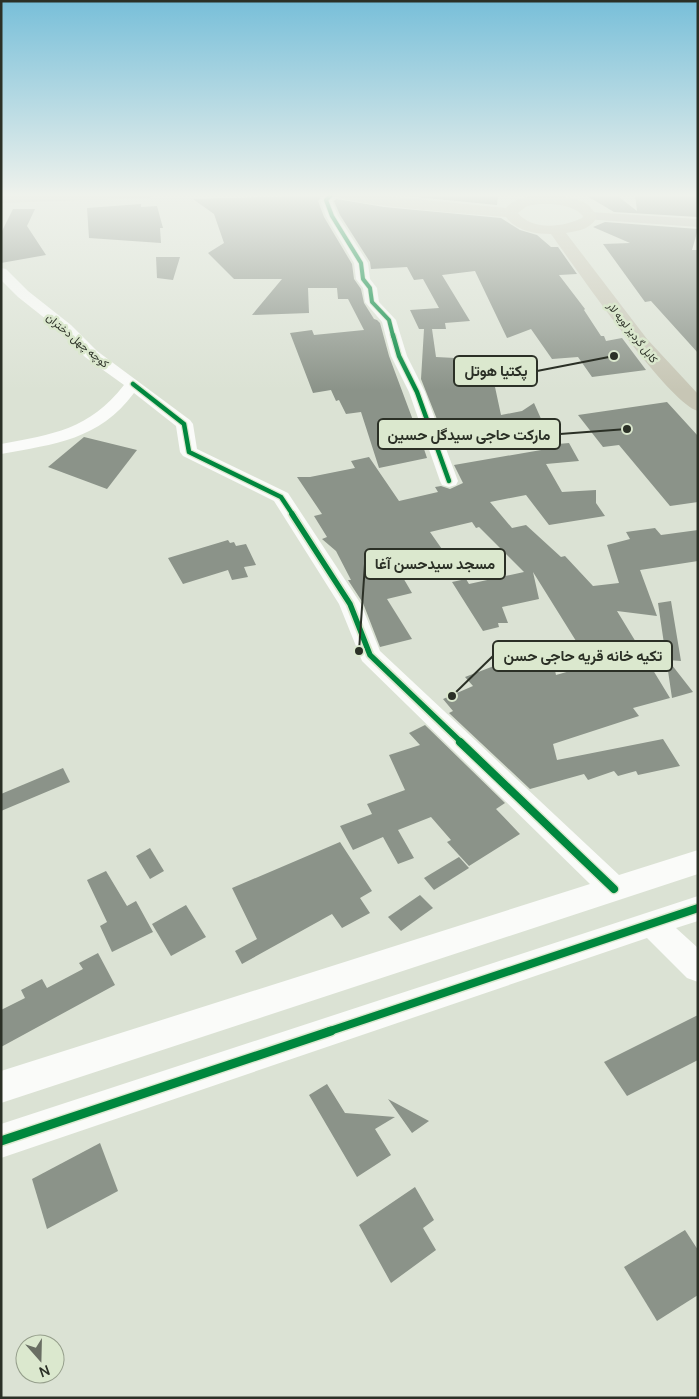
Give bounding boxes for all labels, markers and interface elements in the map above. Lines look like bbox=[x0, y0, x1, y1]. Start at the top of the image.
street label: کابل گردیز لویه لار bbox=[604, 298, 662, 366]
street label: کوچه چهل دختران bbox=[43, 309, 113, 372]
callout: پکتیا هوتل bbox=[454, 356, 537, 386]
text: پکتیا هوتل bbox=[464, 360, 528, 381]
callout: مارکت حاجی سیدگل حسین bbox=[378, 419, 560, 449]
text: مارکت حاجی سیدگل حسین bbox=[388, 424, 550, 445]
callout: مسجد سیدحسن آغا bbox=[365, 549, 505, 579]
text: مسجد سیدحسن آغا bbox=[375, 553, 495, 574]
callout: تکیه خانه قریه حاجی حسن bbox=[493, 641, 672, 671]
text: تکیه خانه قریه حاجی حسن bbox=[504, 645, 662, 666]
north arrow bbox=[15, 1334, 65, 1384]
text: N bbox=[37, 1361, 53, 1382]

